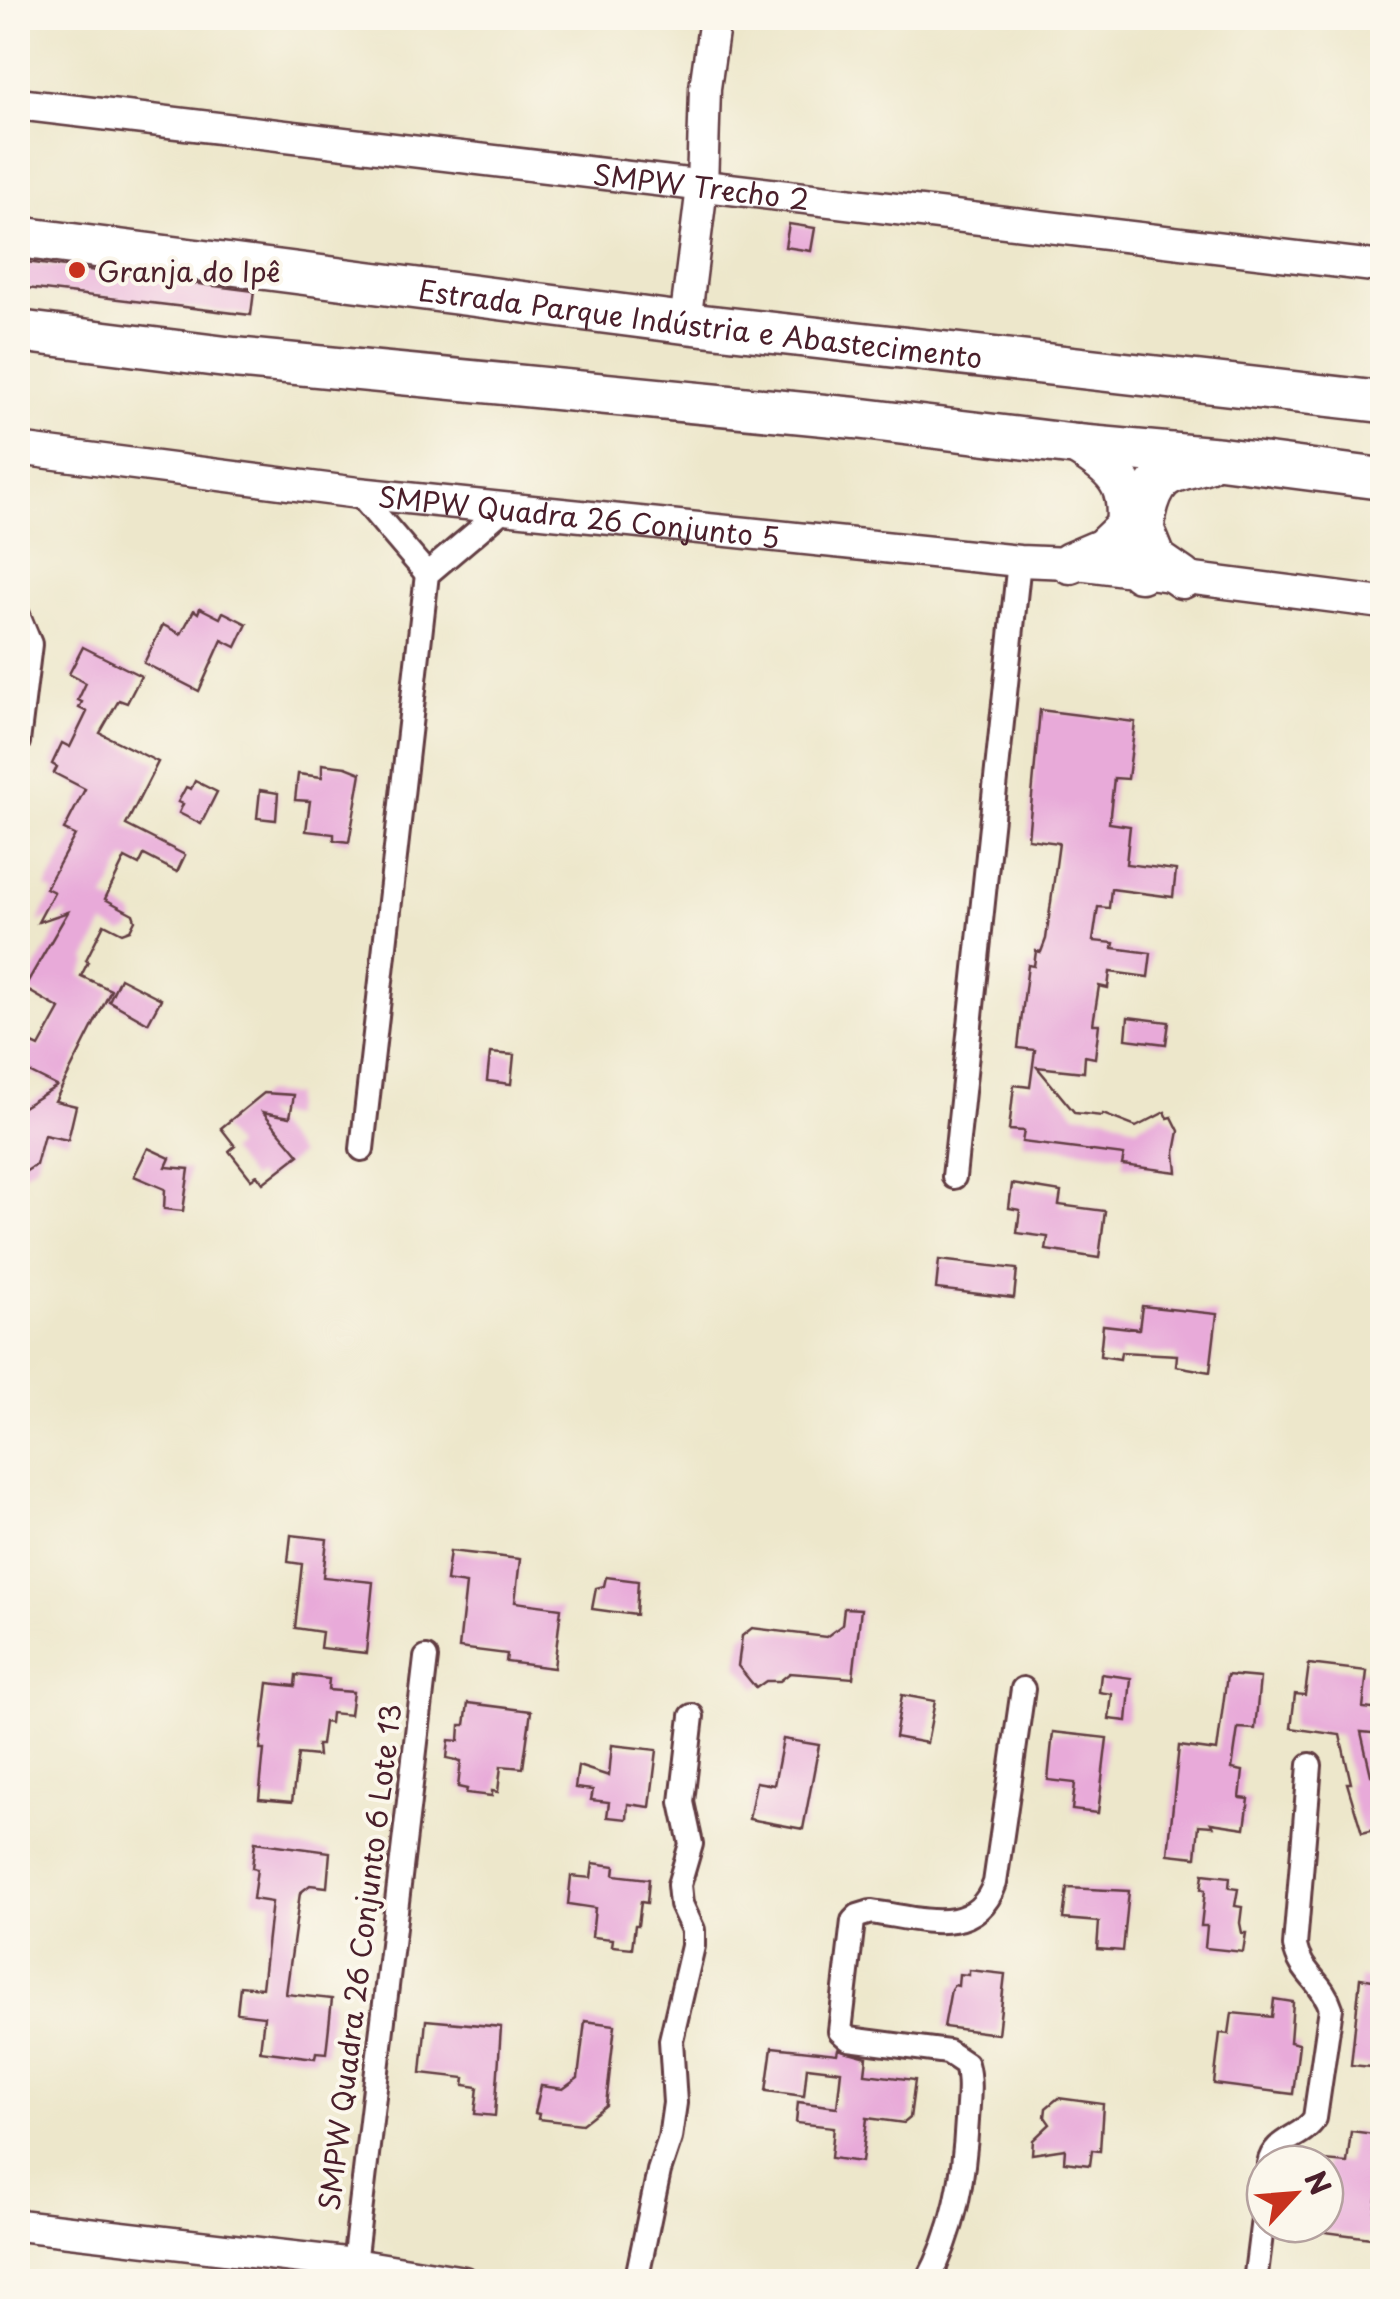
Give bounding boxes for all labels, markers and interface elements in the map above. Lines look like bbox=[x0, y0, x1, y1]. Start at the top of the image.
street label: SMPW Trecho 2 bbox=[591, 151, 812, 220]
place label: Granja do Ipê bbox=[97, 249, 280, 292]
marker: Granja do Ipê bbox=[66, 259, 88, 281]
street label: Estrada Parque Indústria e Abastecimento bbox=[416, 267, 985, 378]
street label: SMPW Quadra 26 Conjunto 5 bbox=[376, 474, 782, 558]
street label: SMPW Quadra 26 Conjunto 6 Lote 13 bbox=[307, 1701, 411, 2213]
north arrow bbox=[1245, 2144, 1345, 2244]
text: N bbox=[1295, 2163, 1343, 2202]

